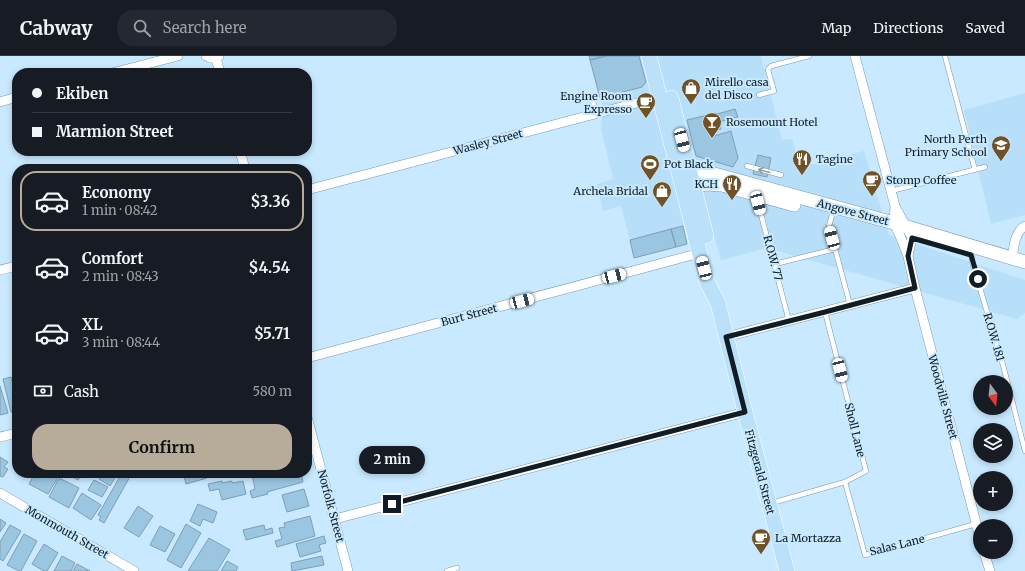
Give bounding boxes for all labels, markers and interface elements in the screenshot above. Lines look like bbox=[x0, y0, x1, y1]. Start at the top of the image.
search box bbox=[117, 10, 397, 46]
text: Cabway bbox=[20, 16, 93, 40]
icon: search bbox=[131, 17, 153, 39]
text: Search here bbox=[163, 18, 247, 37]
text: Map bbox=[821, 19, 851, 37]
text: Directions bbox=[873, 19, 943, 37]
text: Saved bbox=[965, 19, 1005, 37]
place label: Mirello casa del Disco bbox=[705, 75, 769, 102]
shop icon: Mirello casa del Disco bbox=[680, 77, 702, 105]
text: Ekiben bbox=[56, 84, 108, 103]
place label: Engine Room Expresso bbox=[560, 89, 633, 116]
cafe icon: Engine Room Expresso bbox=[635, 91, 657, 119]
bar icon: Rosemount Hotel bbox=[701, 111, 723, 139]
place label: Rosemount Hotel bbox=[726, 115, 818, 129]
text: Marmion Street bbox=[56, 122, 174, 141]
street label: Wasley Street bbox=[451, 126, 525, 158]
car bbox=[673, 127, 691, 153]
place label: North Perth Primary School bbox=[905, 132, 988, 159]
school or university icon: North Perth Primary School bbox=[990, 134, 1012, 162]
restaurant icon: Tagine bbox=[791, 148, 813, 176]
place label: Tagine bbox=[816, 152, 853, 166]
sports icon: Pot Black bbox=[639, 153, 661, 181]
place label: Pot Black bbox=[664, 157, 713, 171]
one-way arrow bbox=[758, 167, 771, 174]
cafe icon: Stomp Coffee bbox=[861, 169, 883, 197]
restaurant icon: KCH bbox=[721, 173, 743, 201]
place label: Stomp Coffee bbox=[886, 173, 957, 187]
place label: KCH bbox=[694, 177, 718, 191]
shop icon: Archela Bridal bbox=[651, 180, 673, 208]
icon: car bbox=[34, 183, 70, 219]
text: Economy bbox=[82, 183, 151, 202]
place label: Archela Bridal bbox=[572, 184, 649, 198]
car bbox=[749, 190, 767, 216]
text: $3.36 bbox=[250, 192, 290, 211]
street label: Angove Street bbox=[815, 195, 891, 229]
text: 1 min · 08:42 bbox=[82, 202, 158, 219]
car bbox=[823, 225, 841, 251]
street label: R.O.W. 77 bbox=[760, 234, 786, 282]
icon: car bbox=[34, 249, 70, 285]
text: Comfort bbox=[82, 249, 143, 268]
car bbox=[695, 255, 713, 281]
text: $4.54 bbox=[249, 258, 290, 277]
car bbox=[601, 267, 627, 285]
text: 2 min · 08:43 bbox=[82, 268, 159, 285]
route start bbox=[969, 270, 987, 288]
car bbox=[509, 292, 535, 310]
street label: Burt Street bbox=[439, 301, 499, 329]
street label: R.O.W. 181 bbox=[980, 311, 1008, 363]
icon: car bbox=[34, 315, 70, 351]
text: XL bbox=[82, 315, 103, 334]
text: $5.71 bbox=[254, 324, 290, 343]
text: 3 min · 08:44 bbox=[82, 334, 160, 351]
street label: Woodville Street bbox=[925, 352, 961, 441]
car bbox=[831, 357, 849, 383]
north arrow bbox=[973, 375, 1013, 415]
map controls bbox=[973, 375, 1013, 559]
icon: cash bbox=[32, 380, 54, 402]
text: Cash bbox=[64, 382, 99, 401]
text: 580 m bbox=[253, 383, 292, 400]
street label: Sholl Lane bbox=[841, 401, 869, 459]
button: layers bbox=[973, 423, 1013, 463]
button: Confirm bbox=[32, 424, 292, 470]
street label: Fitzgerald Street bbox=[742, 428, 778, 517]
callout: 2 min bbox=[359, 446, 425, 474]
text: 2 min bbox=[373, 451, 411, 468]
street label: Norfolk Street bbox=[315, 468, 348, 544]
button: + bbox=[973, 471, 1013, 511]
route end bbox=[383, 495, 401, 513]
street label: Monmouth Street bbox=[23, 502, 112, 562]
button: − bbox=[973, 519, 1013, 559]
cafe icon: La Mortazza bbox=[750, 527, 772, 555]
place label: La Mortazza bbox=[775, 531, 841, 545]
street label: Salas Lane bbox=[868, 531, 926, 559]

